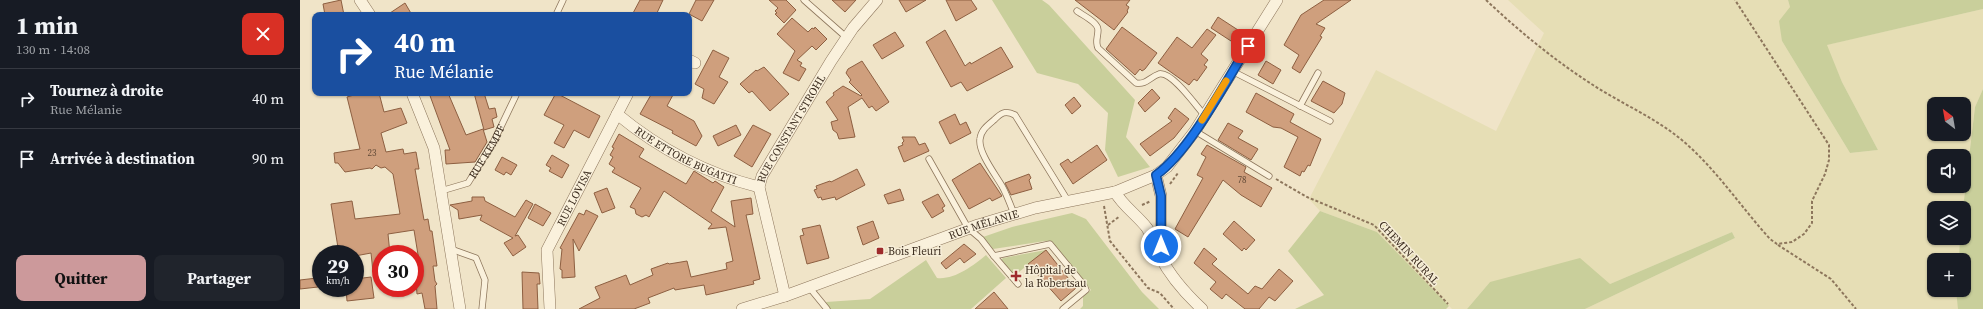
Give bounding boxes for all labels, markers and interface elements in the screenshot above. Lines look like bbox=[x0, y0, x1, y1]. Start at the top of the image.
text: 1 min bbox=[16, 9, 78, 42]
button: close bbox=[242, 13, 284, 55]
text: 40 m bbox=[394, 23, 456, 61]
icon: right bbox=[328, 28, 380, 80]
pin bbox=[1231, 29, 1265, 63]
icon: arrive bbox=[1237, 35, 1259, 57]
text: 130 m · 14:08 bbox=[16, 41, 90, 58]
text: Rue Mélanie bbox=[394, 59, 494, 84]
street label: RUE CONSTANT STROHL bbox=[753, 71, 829, 184]
text: Tournez à droite bbox=[50, 80, 163, 101]
icon: right bbox=[16, 88, 38, 110]
text: 40 m bbox=[252, 88, 284, 109]
north arrow bbox=[1927, 97, 1971, 141]
map controls bbox=[1927, 97, 1971, 297]
text: Rue Mélanie bbox=[50, 101, 122, 118]
street label: RUE KEMPF bbox=[465, 121, 509, 181]
street label: RUE ETTORE BUGATTI bbox=[632, 123, 739, 188]
house number: 23 bbox=[367, 147, 377, 159]
icon: arrive bbox=[16, 148, 38, 170]
text: Arrivée à destination bbox=[50, 148, 195, 169]
text: 90 m bbox=[252, 148, 284, 169]
button: sound bbox=[1927, 149, 1971, 193]
street label: RUE LOVISA bbox=[553, 166, 595, 229]
house number: 78 bbox=[1237, 174, 1247, 186]
button: layers bbox=[1927, 201, 1971, 245]
street label: RUE MÉLANIE bbox=[946, 206, 1021, 243]
street label: CHEMIN RURAL bbox=[1375, 218, 1443, 289]
position arrow bbox=[1140, 225, 1182, 267]
place label: Bois Fleuri bbox=[888, 244, 941, 259]
speed limit sign: 30 bbox=[372, 245, 424, 297]
marker: Bois Fleuri bbox=[875, 246, 885, 256]
text: 29 bbox=[327, 252, 349, 280]
button: + bbox=[1927, 253, 1971, 297]
button: Quitter bbox=[16, 255, 146, 301]
button: Partager bbox=[154, 255, 284, 301]
place label: Hôpital de la Robertsau bbox=[1025, 263, 1087, 291]
marker: Hôpital de la Robertsau bbox=[1010, 270, 1022, 282]
text: km/h bbox=[326, 274, 350, 287]

